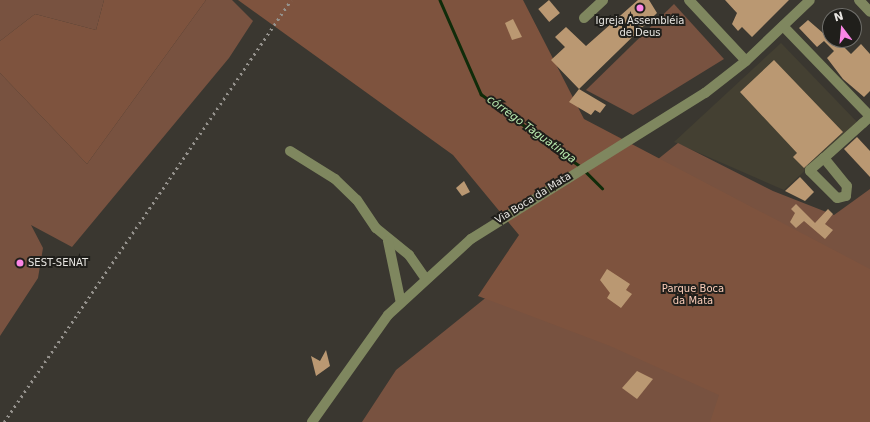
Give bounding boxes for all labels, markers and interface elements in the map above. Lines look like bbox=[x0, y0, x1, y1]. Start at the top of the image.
marker: Igreja Assembléia de Deus bbox=[635, 3, 645, 13]
north arrow bbox=[822, 8, 862, 48]
text: N bbox=[833, 9, 845, 24]
place label: Igreja Assembléia de Deus bbox=[596, 14, 684, 38]
water label: córrego Taguatinga bbox=[484, 93, 578, 167]
street label: Via Boca da Mata bbox=[493, 170, 573, 226]
place label: SEST-SENAT bbox=[28, 257, 88, 269]
marker: SEST-SENAT bbox=[15, 258, 25, 268]
park label: Parque Boca da Mata bbox=[662, 282, 724, 306]

